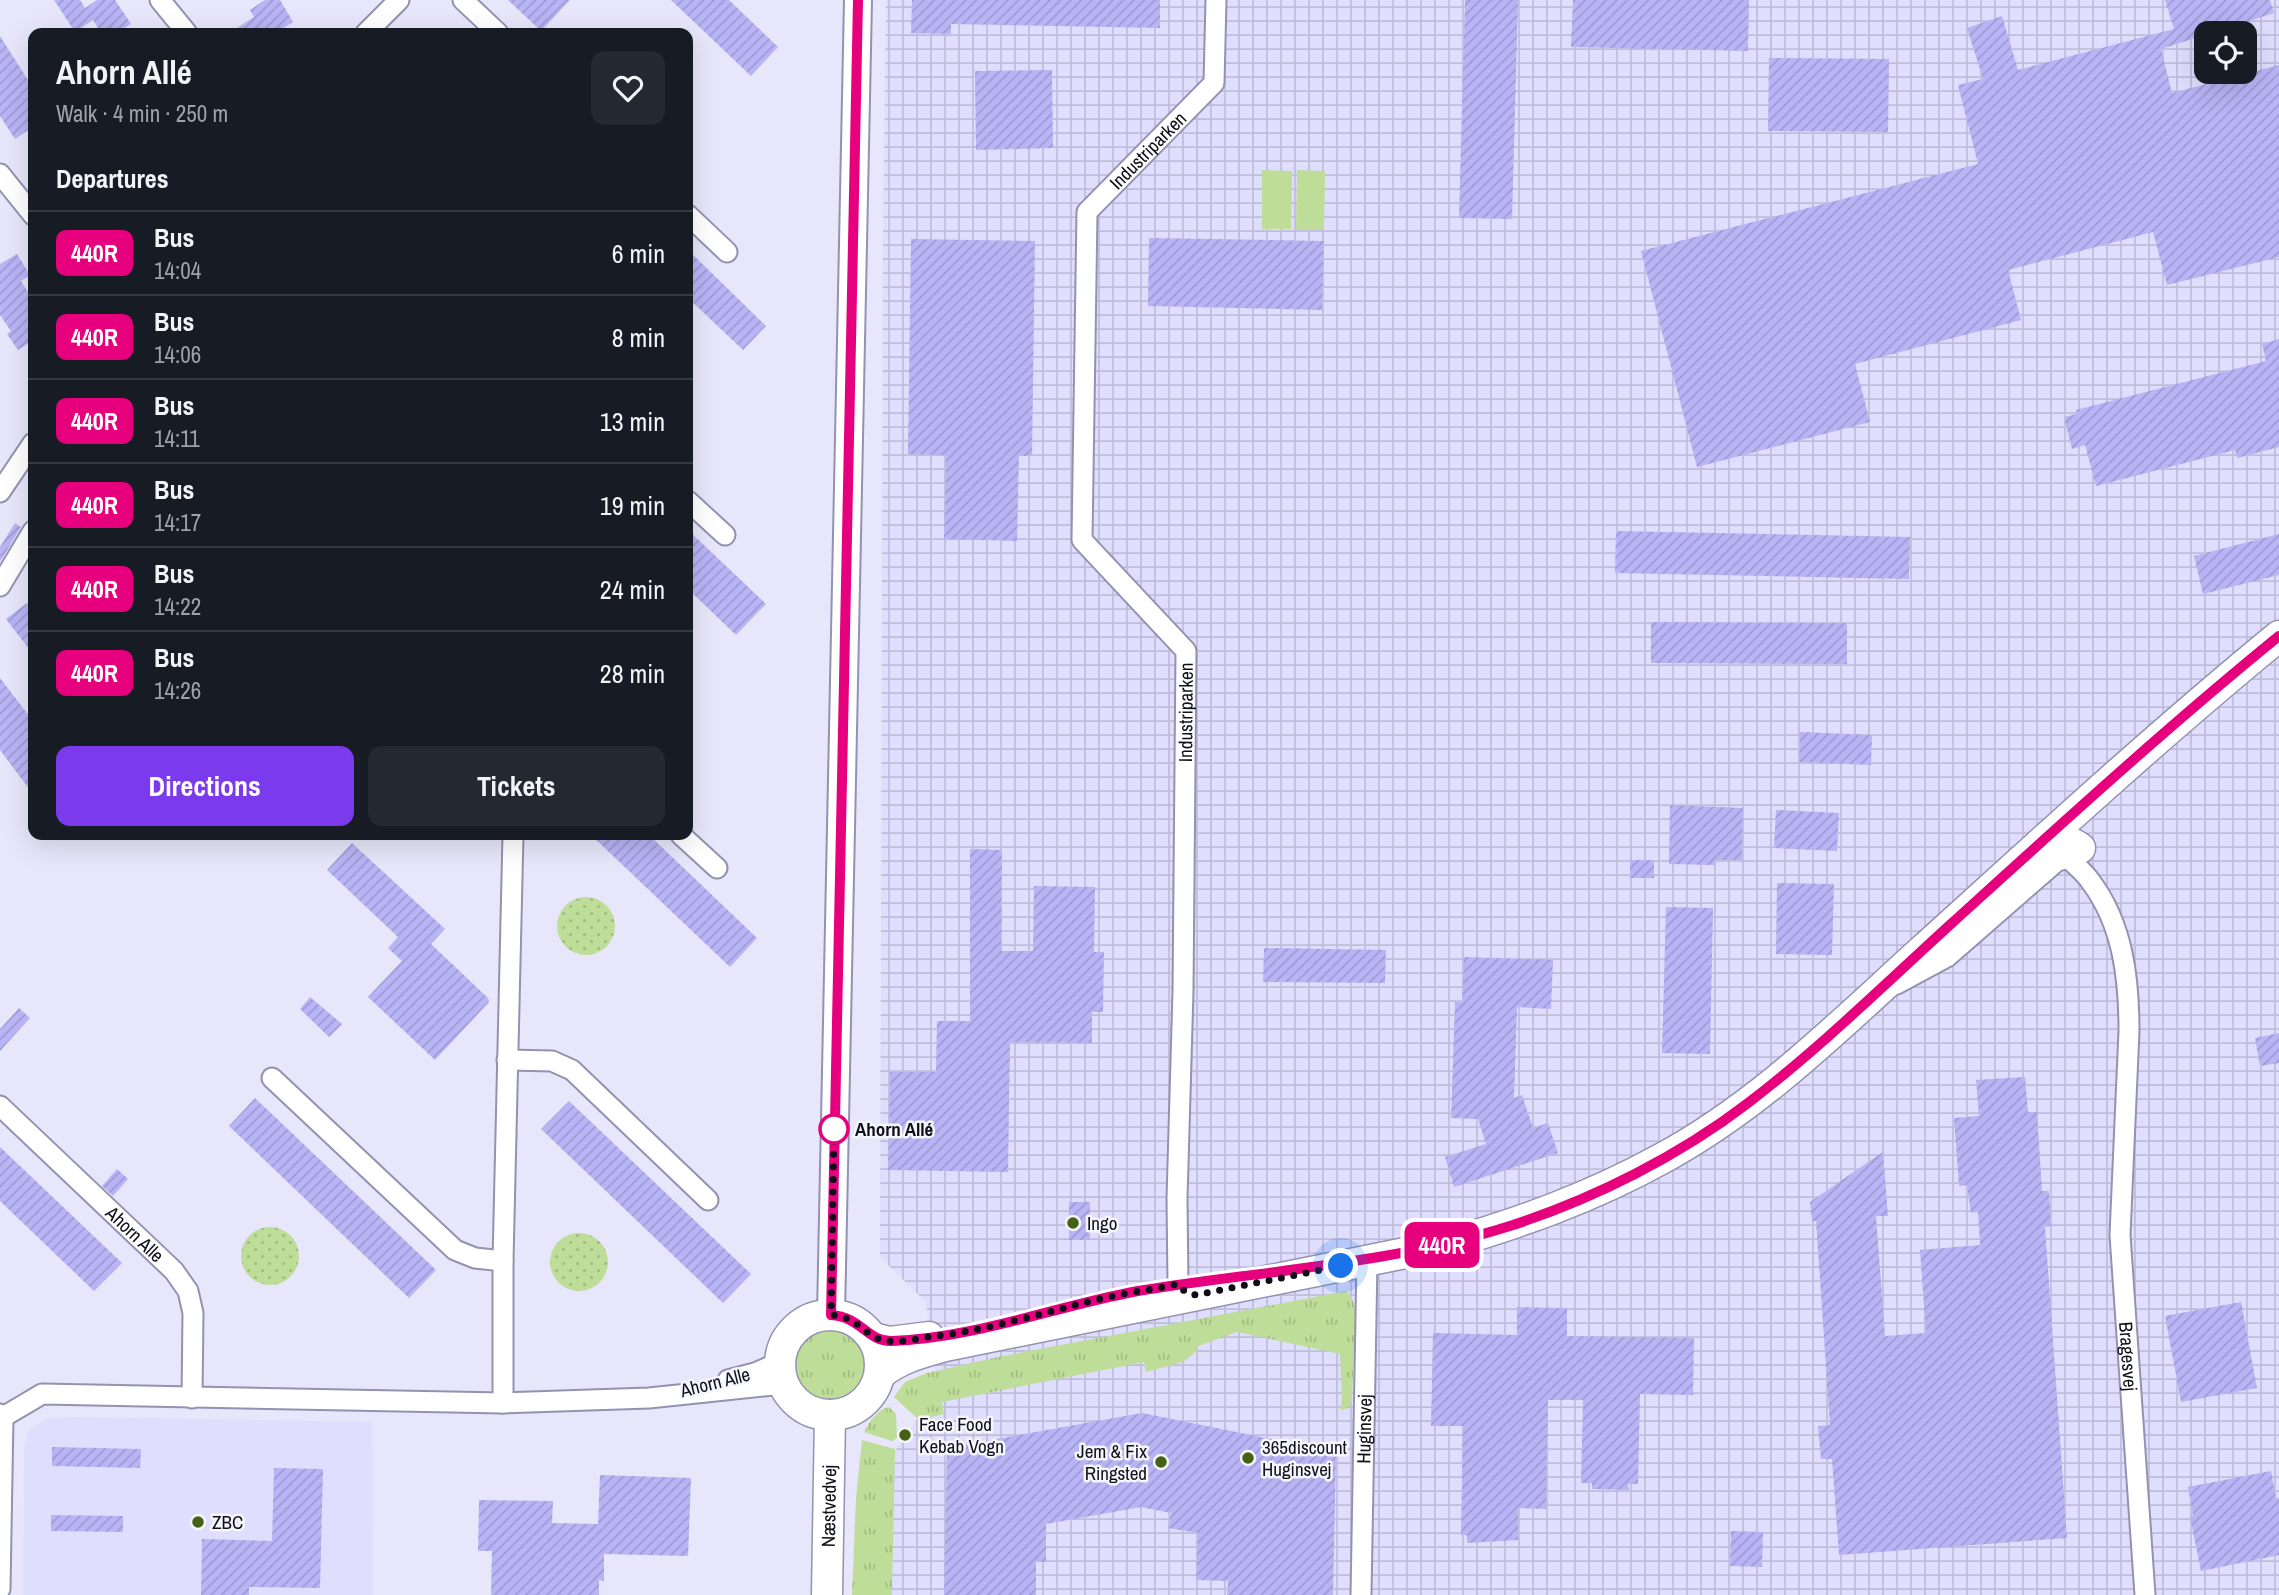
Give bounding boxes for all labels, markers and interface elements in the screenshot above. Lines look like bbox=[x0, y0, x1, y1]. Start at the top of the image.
map controls bbox=[2194, 21, 2257, 84]
button: locate bbox=[2194, 21, 2257, 84]
text: Ahorn Allé bbox=[56, 50, 192, 94]
button: heart bbox=[591, 51, 665, 125]
text: Walk · 4 min · 250 m bbox=[56, 98, 228, 129]
street label: Industriparken bbox=[1103, 106, 1192, 195]
text: Departures bbox=[56, 161, 169, 196]
text: Bus bbox=[154, 220, 194, 255]
text: 6 min bbox=[612, 236, 665, 271]
text: 440R bbox=[71, 237, 118, 269]
text: 14:04 bbox=[154, 255, 201, 286]
text: Bus bbox=[154, 304, 194, 339]
text: 8 min bbox=[612, 320, 665, 355]
text: 440R bbox=[71, 321, 118, 353]
text: 14:06 bbox=[154, 339, 201, 370]
text: Bus bbox=[154, 388, 194, 423]
text: 13 min bbox=[600, 404, 665, 439]
text: 440R bbox=[71, 405, 118, 437]
text: 14:11 bbox=[154, 423, 200, 454]
text: Bus bbox=[154, 472, 194, 507]
text: 19 min bbox=[600, 488, 665, 523]
text: 440R bbox=[71, 489, 118, 521]
text: 14:17 bbox=[154, 507, 201, 538]
text: Bus bbox=[154, 556, 194, 591]
text: 24 min bbox=[600, 572, 665, 607]
text: 440R bbox=[71, 573, 118, 605]
text: 14:22 bbox=[154, 591, 201, 622]
text: Bus bbox=[154, 640, 194, 675]
text: 28 min bbox=[600, 656, 665, 691]
text: 440R bbox=[71, 657, 118, 689]
street label: Industriparken bbox=[1172, 662, 1199, 762]
text: 14:26 bbox=[154, 675, 201, 706]
button: Directions bbox=[56, 746, 354, 826]
button: Tickets bbox=[368, 746, 665, 826]
marker: Ahorn Allé bbox=[819, 1114, 849, 1144]
place label: Ahorn Allé bbox=[855, 1116, 934, 1142]
street label: Ahorn Alle bbox=[99, 1199, 170, 1268]
place label: Ingo bbox=[1087, 1210, 1117, 1236]
marker: Ingo bbox=[1065, 1215, 1081, 1231]
line badge: 440R bbox=[1393, 1222, 1491, 1268]
text: 440R bbox=[1418, 1229, 1466, 1261]
your location bbox=[1323, 1248, 1358, 1283]
street label: Bragesvej bbox=[2113, 1321, 2144, 1392]
street label: Ahorn Alle bbox=[676, 1361, 753, 1403]
street label: Huginsvej bbox=[1350, 1394, 1378, 1464]
place label: Face Food Kebab Vogn bbox=[919, 1411, 1004, 1459]
marker: Face Food Kebab Vogn bbox=[897, 1427, 913, 1443]
place label: 365discount Huginsvej bbox=[1262, 1434, 1348, 1482]
place label: Jem & Fix Ringsted bbox=[1077, 1438, 1147, 1486]
marker: 365discount Huginsvej bbox=[1240, 1450, 1256, 1466]
marker: Jem & Fix Ringsted bbox=[1153, 1454, 1169, 1470]
street label: Næstvedvej bbox=[815, 1465, 842, 1547]
place label: ZBC bbox=[212, 1509, 243, 1535]
marker: ZBC bbox=[190, 1514, 206, 1530]

